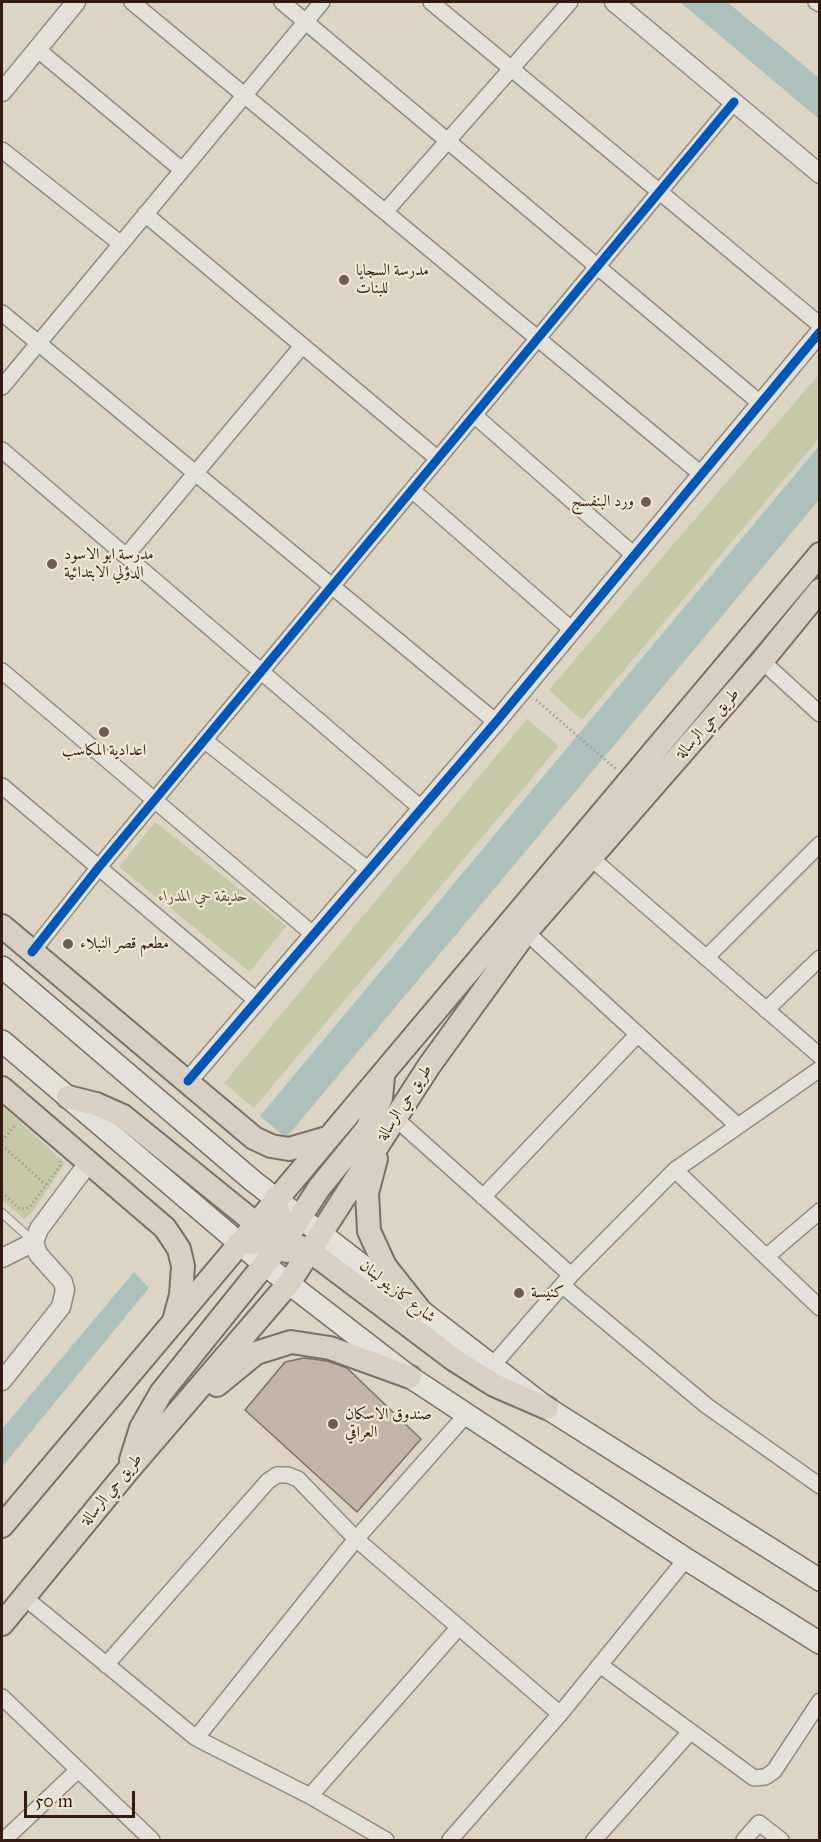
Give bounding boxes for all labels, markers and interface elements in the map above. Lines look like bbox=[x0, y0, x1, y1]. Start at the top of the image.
place label: مدرسة السجايا للبنات bbox=[356, 261, 429, 299]
marker: مدرسة السجايا للبنات bbox=[337, 273, 351, 287]
place label: ورد البنفسج bbox=[571, 492, 634, 512]
marker: ورد البنفسج bbox=[639, 495, 653, 509]
place label: مدرسة ابو الاسود الدؤلي الابتدائية bbox=[64, 545, 154, 583]
marker: مدرسة ابو الاسود الدؤلي الابتدائية bbox=[45, 557, 59, 571]
street label: طريق حي الرسالة bbox=[672, 685, 744, 763]
marker: اعدادية المكاسب bbox=[97, 725, 111, 739]
place label: اعدادية المكاسب bbox=[62, 741, 146, 761]
park label: حديقة حي المدراء bbox=[158, 887, 248, 907]
place label: مطعم قصر النبلاء bbox=[80, 934, 169, 954]
marker: مطعم قصر النبلاء bbox=[61, 937, 75, 951]
street label: طريق حي الرسالة bbox=[373, 1061, 437, 1145]
street label: شارع كازينو لبنان bbox=[355, 1256, 439, 1328]
place label: كنيسة bbox=[531, 1283, 565, 1303]
marker: كنيسة bbox=[512, 1286, 526, 1300]
place label: صندوق الاسكان العراقي bbox=[345, 1405, 432, 1443]
marker: صندوق الاسكان العراقي bbox=[326, 1417, 340, 1431]
street label: طريق حي الرسالة bbox=[77, 1450, 147, 1530]
scale bar bbox=[27, 1779, 138, 1817]
text: 50 m bbox=[35, 1790, 73, 1812]

